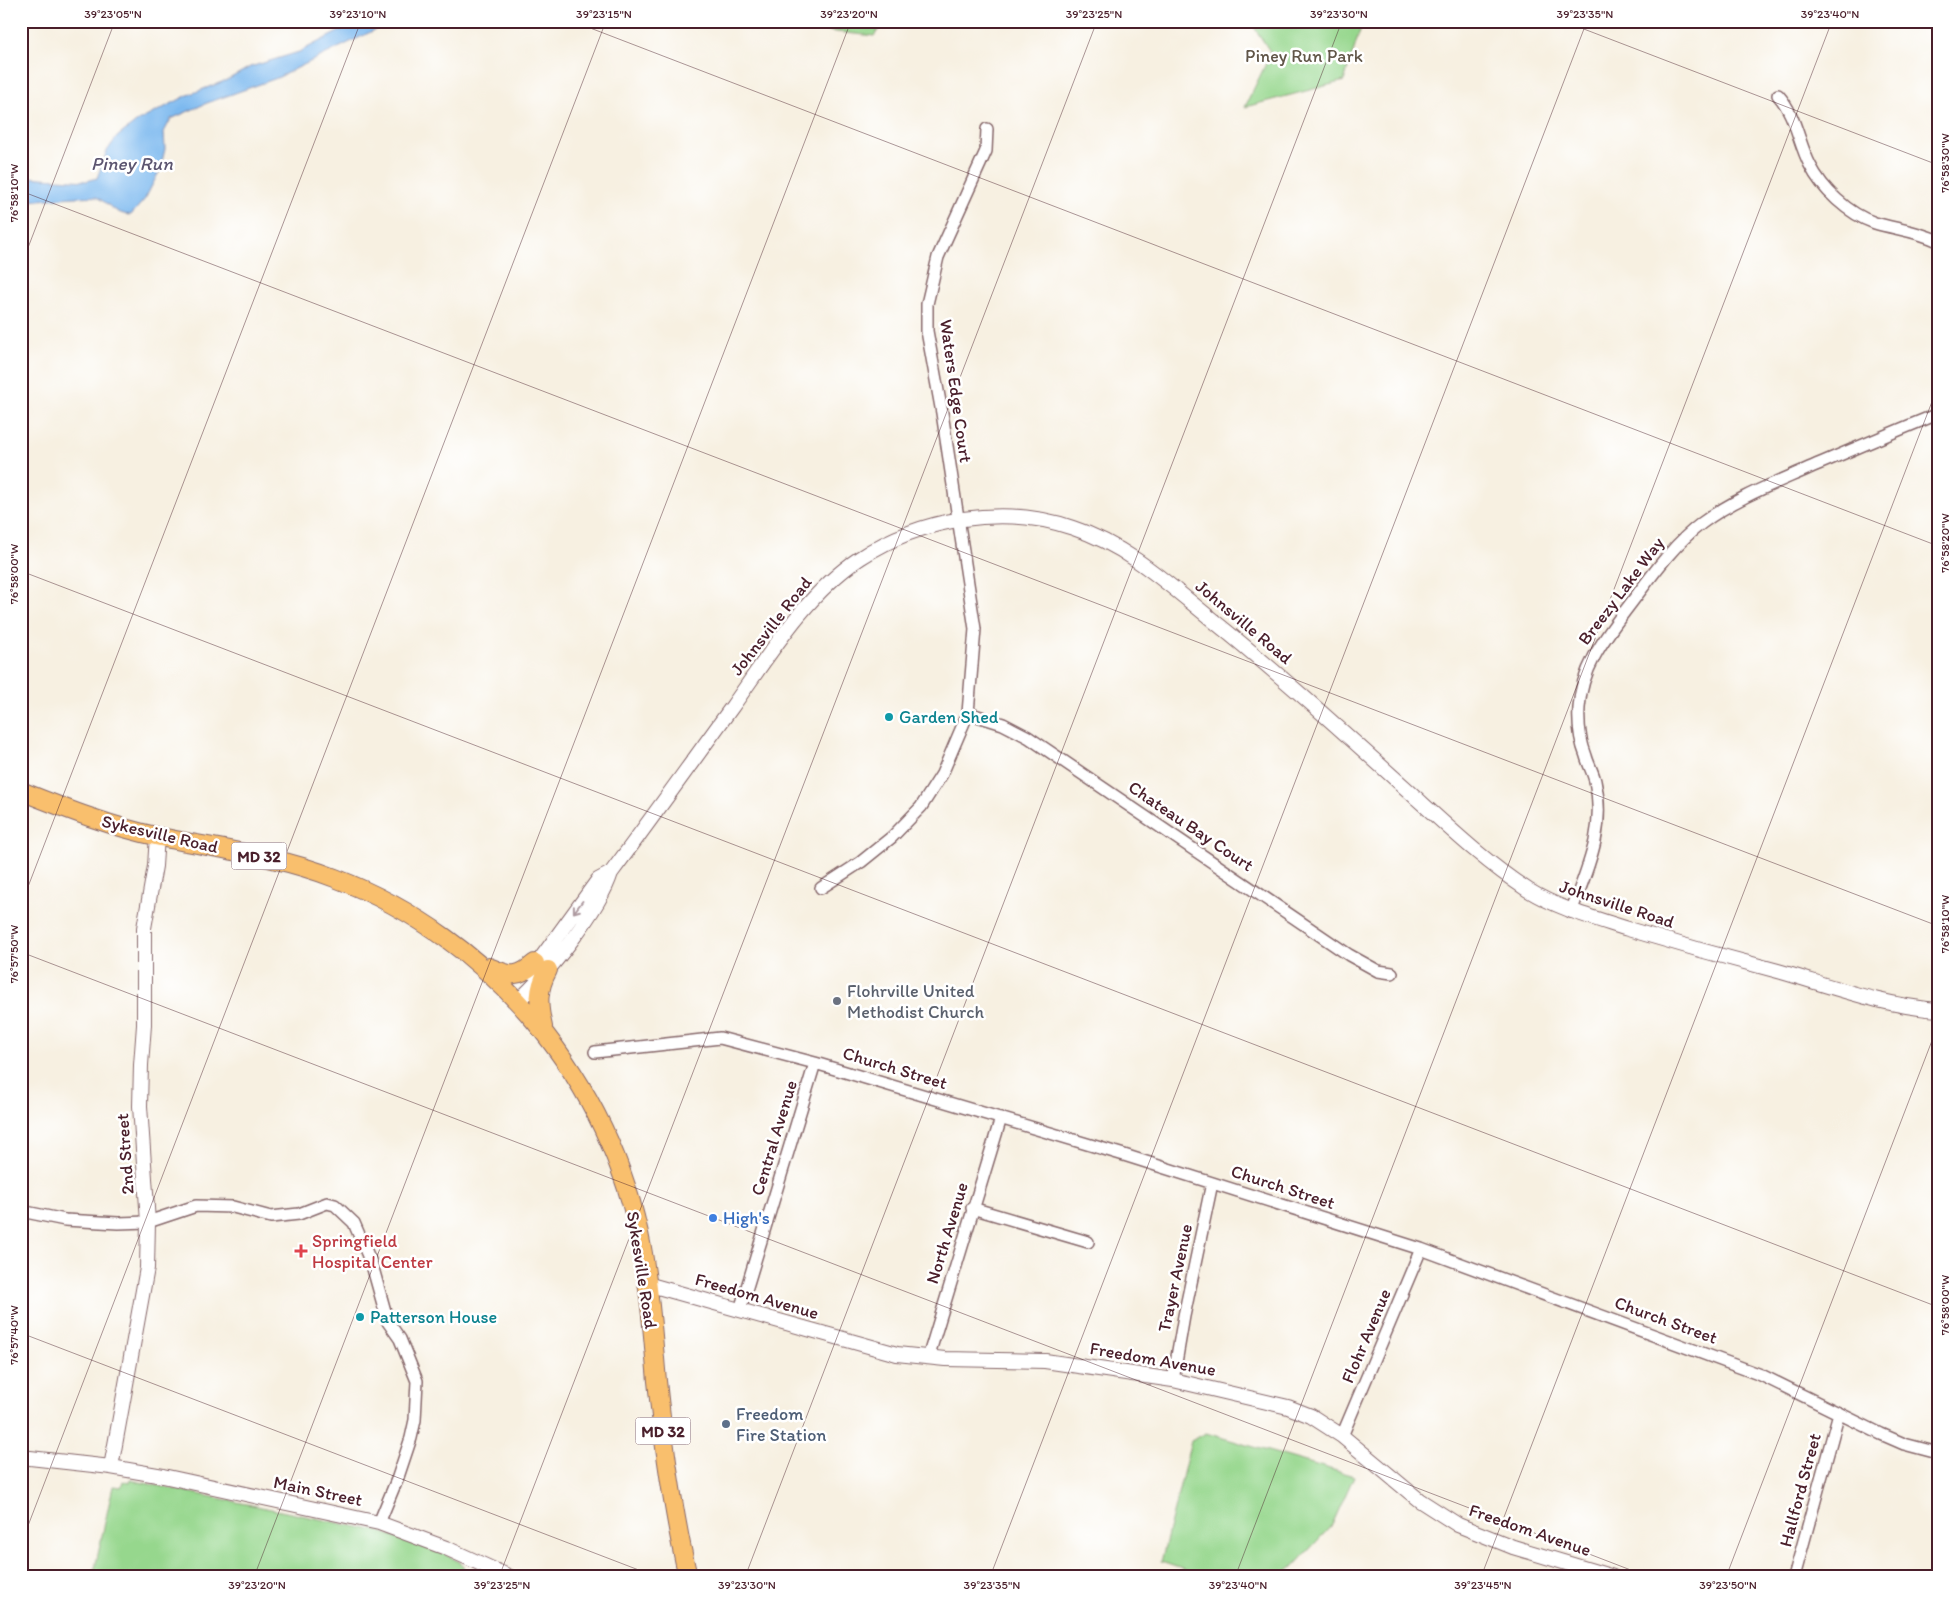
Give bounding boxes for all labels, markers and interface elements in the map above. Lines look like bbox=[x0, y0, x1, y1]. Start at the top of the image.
text: 39°23'05"N bbox=[84, 7, 142, 21]
text: 39°23'10"N bbox=[330, 7, 386, 21]
text: 39°23'15"N bbox=[576, 7, 632, 21]
text: 39°23'20"N bbox=[820, 7, 878, 21]
text: 39°23'25"N bbox=[1066, 7, 1122, 21]
text: 39°23'30"N bbox=[1310, 7, 1368, 21]
text: 39°23'35"N bbox=[1557, 7, 1613, 21]
text: 39°23'40"N bbox=[1801, 7, 1859, 21]
park label: Piney Run Park bbox=[1245, 45, 1363, 67]
text: 76°58'30"W bbox=[1938, 133, 1952, 193]
water label: Piney Run bbox=[91, 152, 173, 175]
text: 76°58'10"W bbox=[7, 164, 21, 222]
street label: Waters Edge Court bbox=[935, 318, 977, 464]
text: 76°58'20"W bbox=[1938, 513, 1952, 573]
street label: Breezy Lake Way bbox=[1573, 532, 1669, 649]
text: 76°58'00"W bbox=[7, 544, 21, 604]
street label: Johnsville Road bbox=[725, 572, 817, 680]
street label: Johnsville Road bbox=[1191, 575, 1297, 669]
place label: Garden Shed bbox=[899, 706, 999, 728]
marker: Garden Shed bbox=[883, 711, 895, 723]
street label: Chateau Bay Court bbox=[1124, 776, 1258, 876]
street label: Sykesville Road bbox=[100, 810, 220, 858]
road number: MD 32 bbox=[232, 842, 286, 869]
street label: Johnsville Road bbox=[1557, 875, 1677, 933]
text: 76°58'10"W bbox=[1938, 895, 1952, 953]
one-way arrow bbox=[572, 900, 583, 913]
text: 76°57'50"W bbox=[7, 925, 21, 983]
place label: Flohrville United Methodist Church bbox=[847, 980, 984, 1023]
marker: Flohrville United Methodist Church bbox=[831, 995, 843, 1007]
street label: Church Street bbox=[840, 1042, 950, 1094]
street label: Central Avenue bbox=[746, 1078, 802, 1198]
street label: 2nd Street bbox=[111, 1112, 139, 1195]
street label: Church Street bbox=[1228, 1160, 1338, 1214]
street label: North Avenue bbox=[921, 1180, 973, 1286]
place label: High's bbox=[723, 1207, 770, 1229]
street label: Sykesville Road bbox=[622, 1210, 662, 1331]
marker: High's bbox=[707, 1212, 719, 1224]
street label: Trayer Avenue bbox=[1153, 1222, 1197, 1334]
place label: Springfield Hospital Center bbox=[312, 1230, 433, 1273]
marker: Springfield Hospital Center bbox=[294, 1244, 308, 1258]
street label: Freedom Avenue bbox=[693, 1268, 821, 1324]
text: 76°58'00"W bbox=[1938, 1275, 1952, 1335]
street label: Flohr Avenue bbox=[1336, 1286, 1396, 1386]
street label: Church Street bbox=[1611, 1291, 1721, 1349]
text: 76°57'40"W bbox=[7, 1305, 21, 1365]
place label: Patterson House bbox=[370, 1306, 497, 1328]
marker: Patterson House bbox=[354, 1311, 366, 1323]
street label: Freedom Avenue bbox=[1088, 1337, 1218, 1381]
place label: Freedom Fire Station bbox=[736, 1403, 826, 1446]
road number: MD 32 bbox=[636, 1418, 690, 1444]
marker: Freedom Fire Station bbox=[720, 1418, 732, 1430]
street label: Hallford Street bbox=[1774, 1431, 1826, 1549]
street label: Main Street bbox=[272, 1471, 365, 1511]
street label: Freedom Avenue bbox=[1466, 1499, 1594, 1561]
text: 39°23'20"N bbox=[228, 1578, 286, 1592]
text: 39°23'25"N bbox=[474, 1578, 530, 1592]
text: 39°23'30"N bbox=[718, 1578, 776, 1592]
text: 39°23'35"N bbox=[964, 1578, 1020, 1592]
text: 39°23'40"N bbox=[1209, 1578, 1267, 1592]
text: 39°23'45"N bbox=[1454, 1578, 1512, 1592]
text: 39°23'50"N bbox=[1699, 1578, 1757, 1592]

